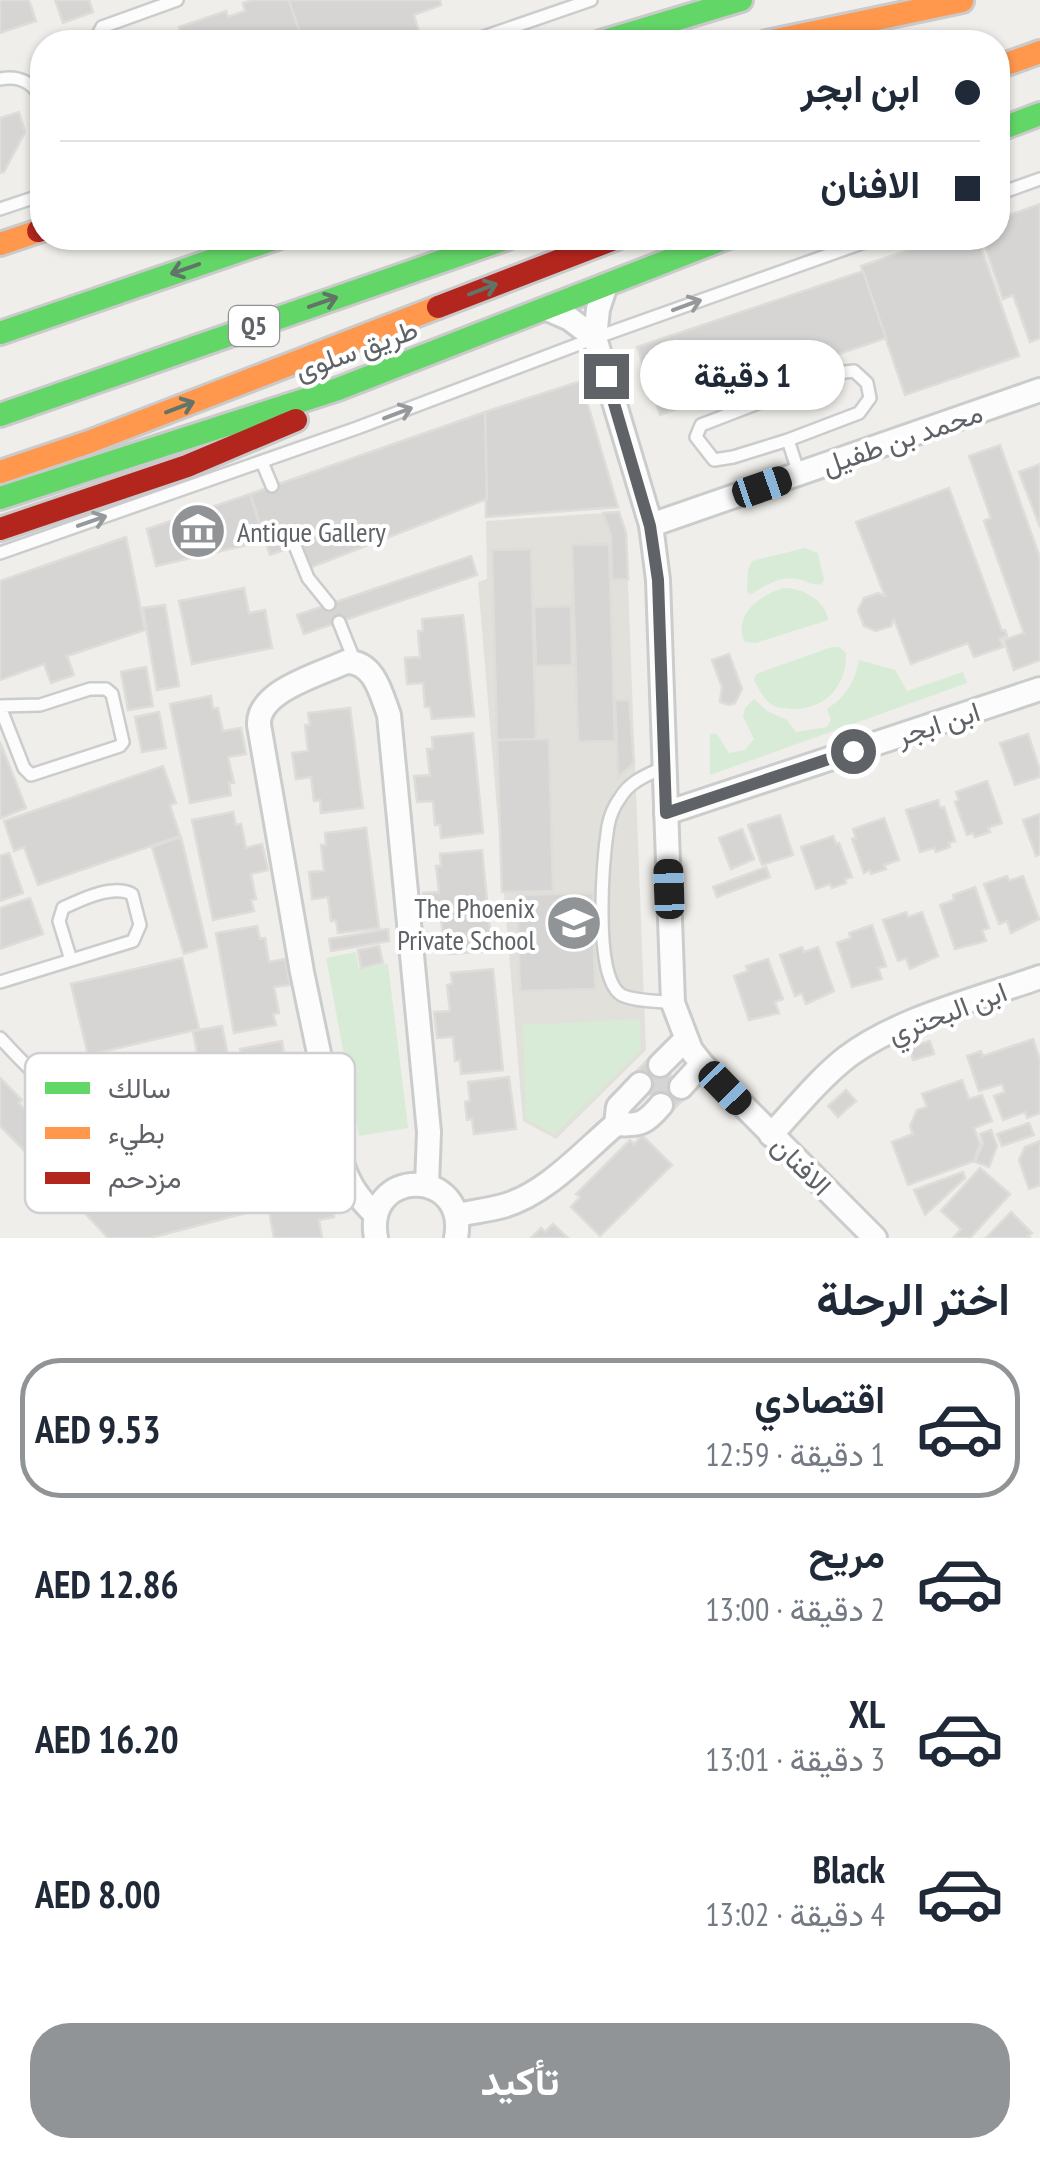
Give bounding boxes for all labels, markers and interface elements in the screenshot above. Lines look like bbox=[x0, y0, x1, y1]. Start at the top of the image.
text: ابن ابجر bbox=[801, 63, 920, 112]
text: الافنان bbox=[820, 159, 920, 208]
one-way arrow bbox=[169, 262, 201, 280]
one-way arrow bbox=[467, 278, 498, 296]
one-way arrow bbox=[307, 292, 338, 310]
one-way arrow bbox=[670, 295, 702, 313]
road number: Q5 bbox=[229, 306, 279, 346]
street label: طريق سلوى bbox=[289, 310, 423, 388]
callout: 1 دقيقة bbox=[641, 341, 846, 411]
route end bbox=[584, 354, 629, 399]
text: 1 دقيقة bbox=[694, 354, 791, 396]
street label: محمد بن طفيل bbox=[817, 393, 987, 483]
one-way arrow bbox=[164, 396, 195, 414]
one-way arrow bbox=[382, 403, 413, 421]
car bbox=[729, 463, 795, 511]
museum icon: Antique Gallery bbox=[168, 501, 228, 561]
one-way arrow bbox=[76, 511, 107, 529]
place label: Antique Gallery bbox=[237, 513, 386, 550]
street label: ابن ابجر bbox=[891, 692, 984, 754]
route start bbox=[831, 729, 876, 774]
car bbox=[653, 858, 685, 920]
place label: The Phoenix Private School bbox=[397, 889, 535, 958]
school or university icon: The Phoenix Private School bbox=[544, 893, 604, 953]
street label: ابن البحتري bbox=[882, 972, 1014, 1056]
legend bbox=[25, 1053, 355, 1213]
car bbox=[693, 1056, 757, 1120]
text: سالك bbox=[108, 1069, 171, 1106]
text: بطيء bbox=[108, 1114, 165, 1156]
street label: الافنان bbox=[764, 1127, 840, 1203]
text: مزدحم bbox=[108, 1159, 181, 1197]
text: اختر الرحلة bbox=[816, 1269, 1010, 1327]
text: اقتصادي bbox=[754, 1374, 885, 1423]
icon: car bbox=[915, 1383, 1005, 1473]
text: AED 9.53 bbox=[35, 1404, 161, 1453]
text: 1 دقيقة · 12:59 bbox=[705, 1433, 885, 1475]
text: مريح bbox=[809, 1529, 885, 1578]
icon: car bbox=[915, 1538, 1005, 1628]
text: AED 12.86 bbox=[35, 1559, 179, 1608]
text: 2 دقيقة · 13:00 bbox=[705, 1588, 885, 1630]
text: XL bbox=[849, 1689, 885, 1738]
icon: car bbox=[915, 1693, 1005, 1783]
text: AED 16.20 bbox=[35, 1714, 179, 1763]
text: 3 دقيقة · 13:01 bbox=[705, 1738, 885, 1780]
text: Black bbox=[812, 1844, 885, 1893]
icon: car bbox=[915, 1848, 1005, 1938]
text: AED 8.00 bbox=[35, 1869, 161, 1918]
text: 4 دقيقة · 13:02 bbox=[705, 1893, 885, 1935]
button: تأكيد bbox=[30, 2023, 1010, 2138]

